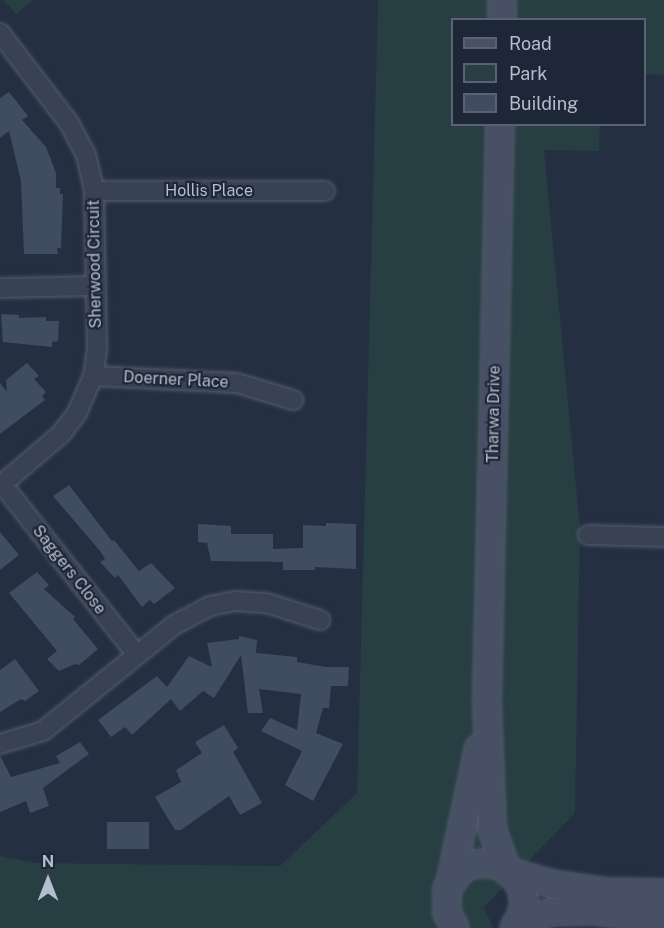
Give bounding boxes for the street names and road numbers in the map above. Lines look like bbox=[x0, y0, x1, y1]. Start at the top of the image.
street label: Hollis Place bbox=[165, 181, 253, 201]
street label: Sherwood Circuit bbox=[84, 199, 106, 329]
street label: Tharwa Drive bbox=[484, 365, 504, 463]
street label: Doerner Place bbox=[123, 368, 229, 392]
street label: Saggers Close bbox=[28, 522, 110, 618]

